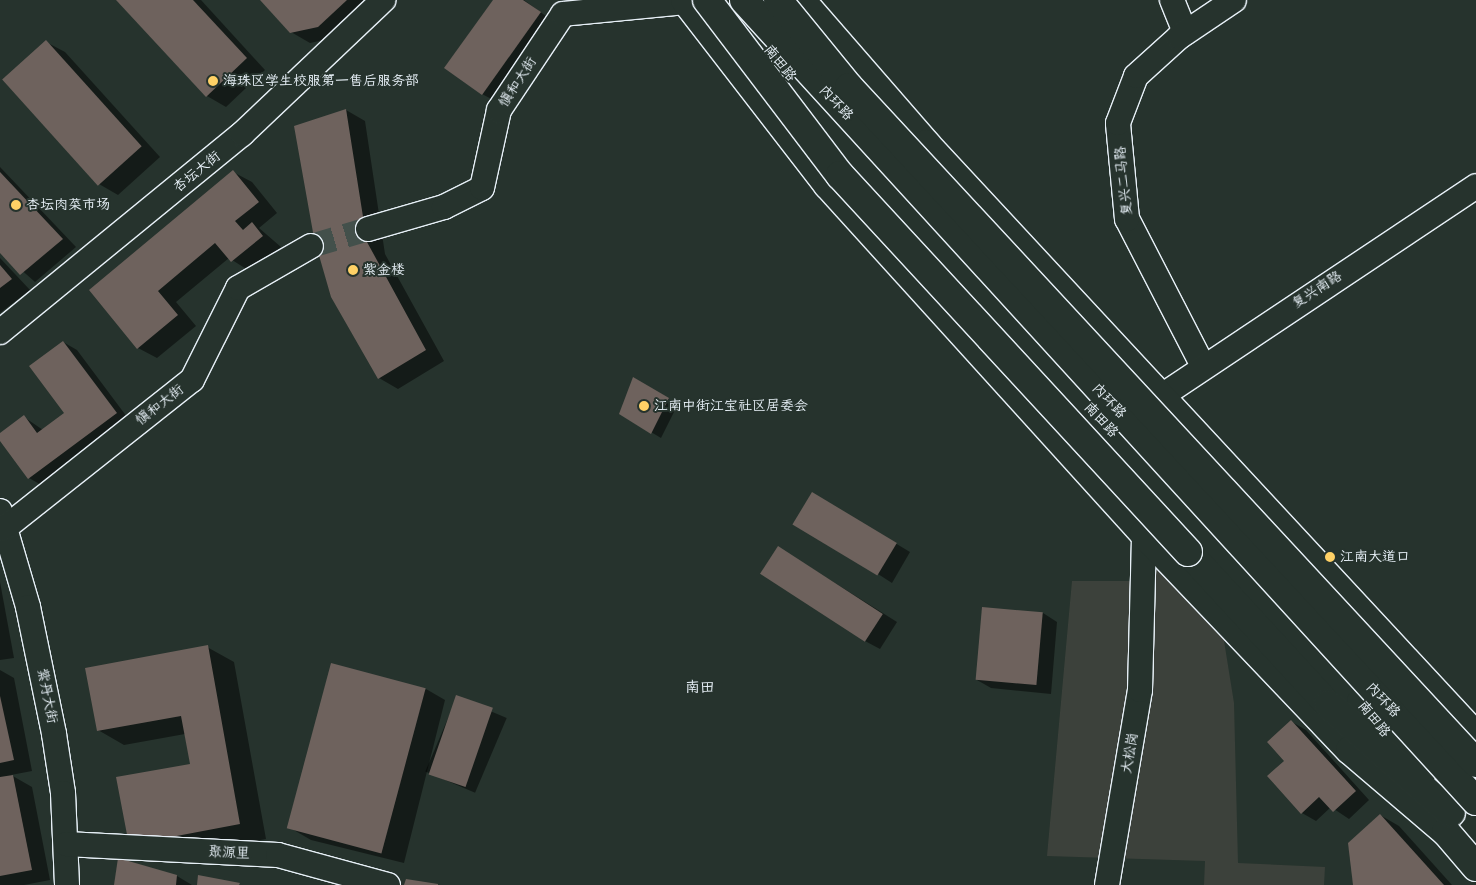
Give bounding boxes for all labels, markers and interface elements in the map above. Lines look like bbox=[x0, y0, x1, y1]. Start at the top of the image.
street label: 南田路 bbox=[760, 41, 800, 85]
street label: 慎和大街 bbox=[496, 54, 540, 110]
place label: 海珠区学生校服第一售后服务部 bbox=[223, 73, 419, 89]
marker: 海珠区学生校服第一售后服务部 bbox=[207, 75, 219, 87]
street label: 内环路 bbox=[816, 82, 856, 124]
street label: 复兴二马路 bbox=[1112, 145, 1136, 217]
street label: 杏坛大街 bbox=[170, 148, 224, 196]
place label: 杏坛肉菜市场 bbox=[26, 197, 110, 213]
marker: 杏坛肉菜市场 bbox=[10, 199, 22, 211]
place label: 紫金楼 bbox=[363, 262, 405, 278]
marker: 紫金楼 bbox=[347, 264, 359, 276]
street label: 复兴南路 bbox=[1289, 268, 1345, 312]
street label: 内环路 bbox=[1089, 380, 1129, 422]
street label: 慎和大街 bbox=[133, 381, 187, 429]
place label: 江南中街江宝社区居委会 bbox=[654, 398, 808, 414]
street label: 南田路 bbox=[1081, 399, 1121, 441]
marker: 江南中街江宝社区居委会 bbox=[638, 400, 650, 412]
place label: 江南大道口 bbox=[1340, 549, 1410, 565]
marker: 江南大道口 bbox=[1324, 551, 1336, 563]
street label: 紫丹大街 bbox=[33, 667, 61, 725]
district label: 南田 bbox=[685, 679, 715, 697]
street label: 内环路 bbox=[1363, 679, 1403, 721]
street label: 南田路 bbox=[1354, 697, 1394, 741]
street label: 大松岗 bbox=[1118, 731, 1142, 775]
street label: 聚源里 bbox=[208, 844, 250, 862]

